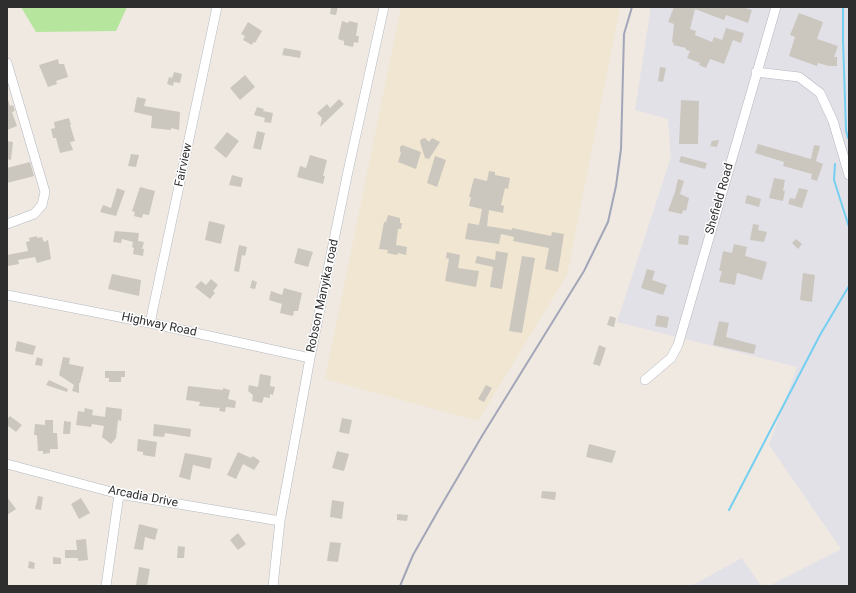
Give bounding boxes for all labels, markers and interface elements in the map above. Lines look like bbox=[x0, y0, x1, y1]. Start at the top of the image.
street label: Fairview bbox=[172, 142, 196, 188]
street label: Shefield Road bbox=[703, 162, 737, 236]
street label: Robson Manyika road bbox=[304, 238, 342, 354]
street label: Highway Road bbox=[120, 310, 198, 340]
street label: Arcadia Drive bbox=[107, 483, 179, 511]

